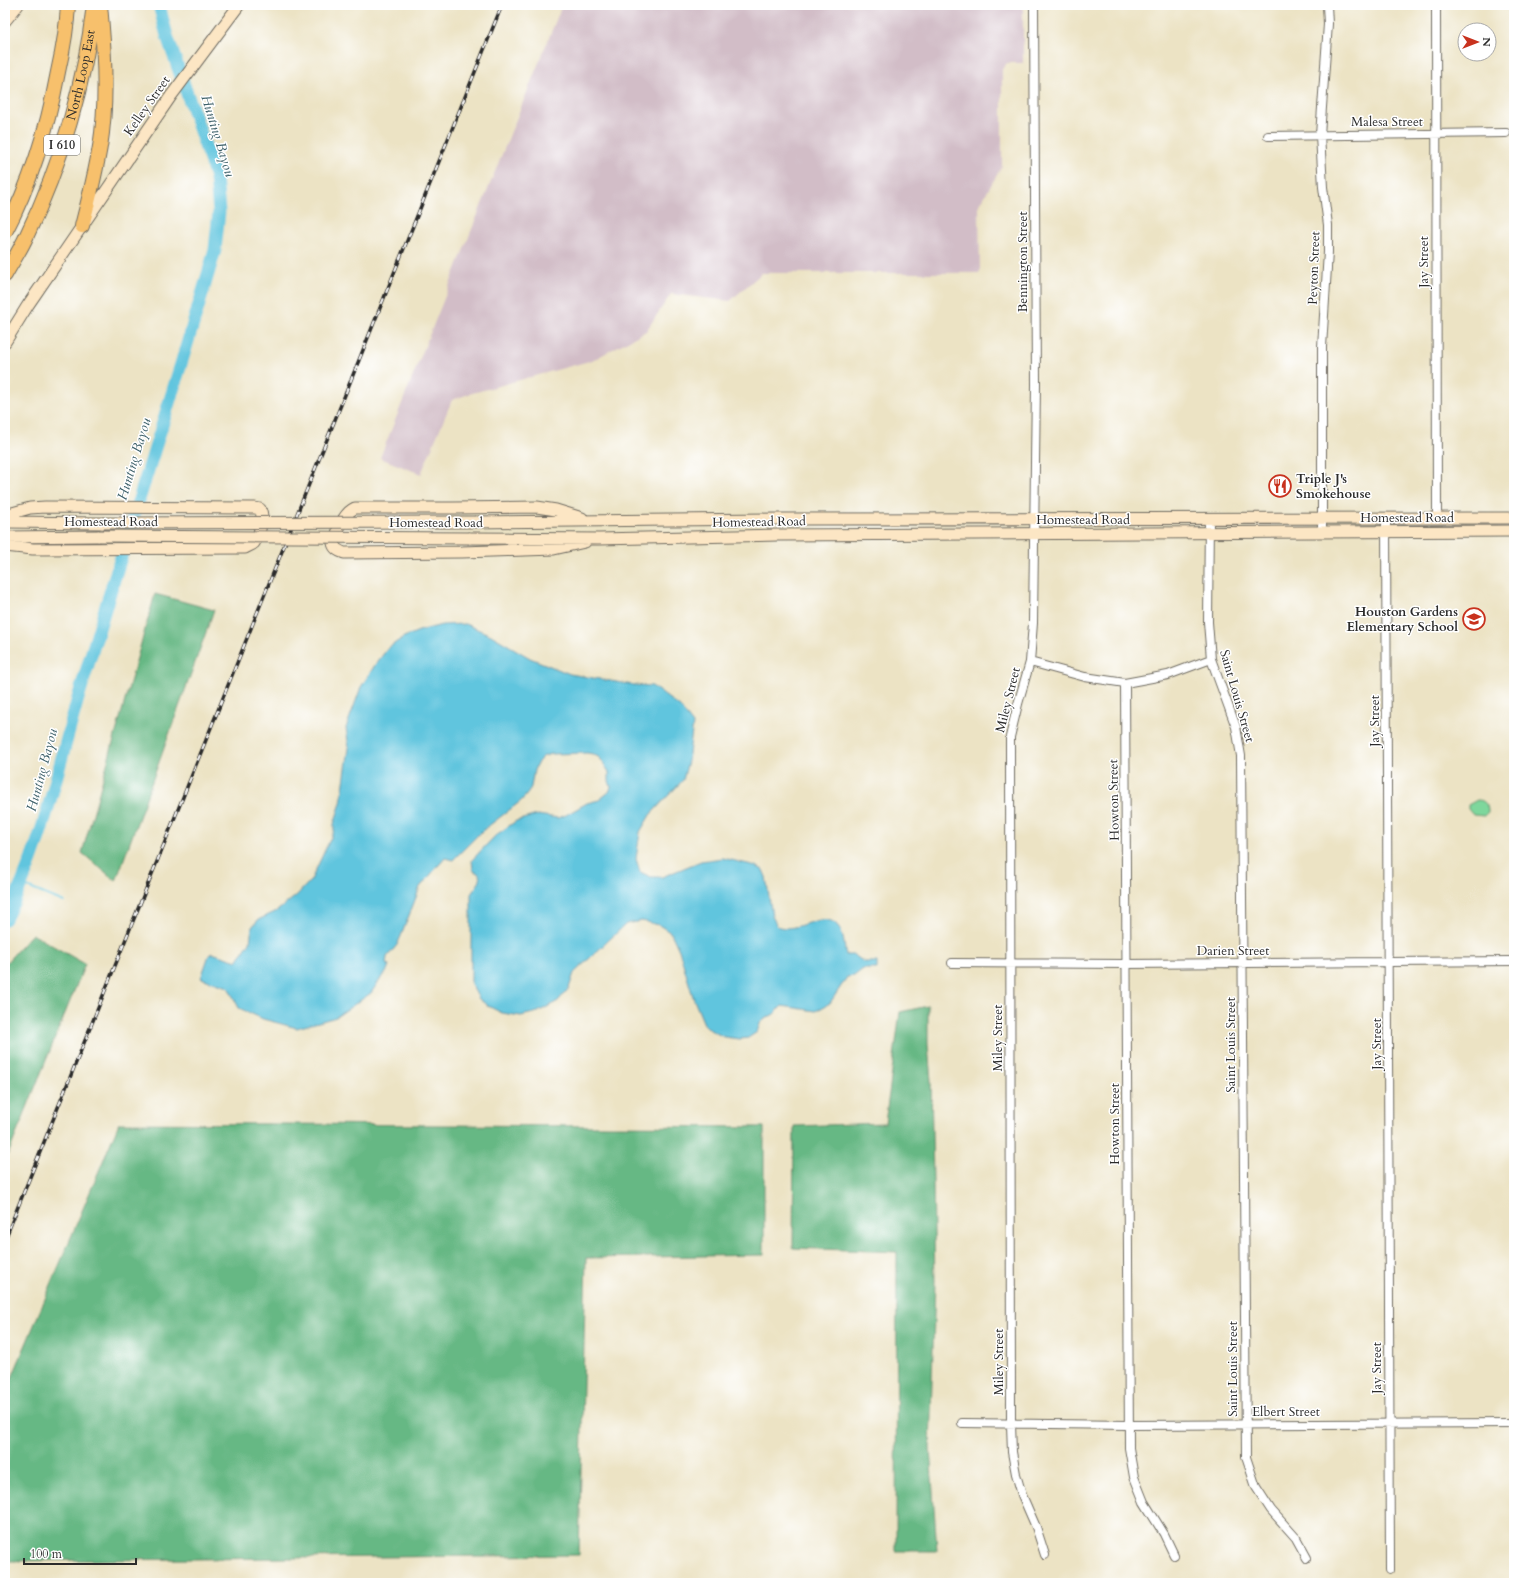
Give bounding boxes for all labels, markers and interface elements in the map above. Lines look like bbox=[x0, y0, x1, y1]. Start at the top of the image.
north arrow bbox=[1457, 22, 1497, 62]
street label: North Loop East bbox=[62, 29, 99, 122]
text: N bbox=[1479, 37, 1494, 47]
street label: Kelley Street bbox=[120, 72, 174, 140]
water label: Hunting Bayou bbox=[196, 93, 240, 179]
street label: Malesa Street bbox=[1351, 113, 1423, 131]
road number: I 610 bbox=[44, 135, 80, 155]
street label: Bennington Street bbox=[1014, 211, 1032, 313]
street label: Peyton Street bbox=[1304, 231, 1324, 305]
street label: Jay Street bbox=[1415, 236, 1433, 290]
water label: Hunting Bayou bbox=[112, 416, 156, 502]
place label: Triple J's Smokehouse bbox=[1296, 470, 1371, 503]
restaurant icon: Triple J's Smokehouse bbox=[1267, 473, 1293, 499]
street label: Homestead Road bbox=[1360, 509, 1454, 527]
street label: Homestead Road bbox=[1036, 511, 1130, 529]
street label: Homestead Road bbox=[712, 512, 806, 532]
street label: Homestead Road bbox=[64, 513, 158, 531]
street label: Homestead Road bbox=[389, 514, 483, 532]
place label: Houston Gardens Elementary School bbox=[1346, 603, 1458, 636]
school or university icon: Houston Gardens Elementary School bbox=[1461, 606, 1487, 632]
street label: Saint Louis Street bbox=[1215, 648, 1259, 744]
street label: Miley Street bbox=[991, 665, 1025, 735]
street label: Jay Street bbox=[1366, 695, 1384, 749]
water label: Hunting Bayou bbox=[22, 726, 62, 814]
street label: Howton Street bbox=[1104, 759, 1124, 841]
street label: Darien Street bbox=[1197, 942, 1269, 960]
street label: Saint Louis Street bbox=[1222, 997, 1240, 1093]
street label: Miley Street bbox=[989, 1005, 1007, 1071]
street label: Jay Street bbox=[1368, 1018, 1386, 1072]
street label: Howton Street bbox=[1106, 1083, 1124, 1165]
street label: Saint Louis Street bbox=[1224, 1321, 1242, 1417]
street label: Miley Street bbox=[990, 1329, 1008, 1395]
street label: Jay Street bbox=[1368, 1342, 1386, 1396]
street label: Elbert Street bbox=[1252, 1403, 1320, 1421]
scale bar bbox=[24, 1540, 136, 1566]
text: 100 m bbox=[30, 1546, 63, 1562]

